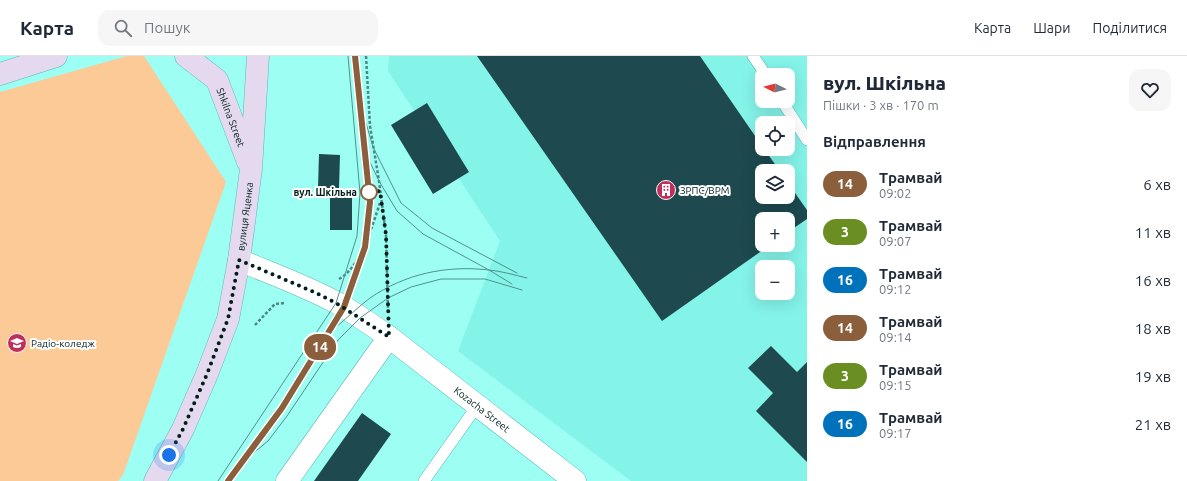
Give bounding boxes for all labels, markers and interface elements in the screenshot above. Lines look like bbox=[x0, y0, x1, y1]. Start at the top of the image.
search box bbox=[98, 10, 378, 46]
text: Карта bbox=[20, 17, 74, 39]
icon: search bbox=[112, 17, 134, 39]
text: Пошук bbox=[144, 19, 190, 36]
text: Карта bbox=[974, 20, 1011, 36]
text: Шари bbox=[1033, 20, 1071, 36]
text: Поділитися bbox=[1093, 20, 1167, 36]
north arrow bbox=[755, 68, 795, 108]
map controls bbox=[755, 68, 795, 300]
button: heart bbox=[1129, 69, 1171, 111]
text: вул. Шкільна bbox=[823, 72, 946, 94]
street label: Shkilna Street bbox=[214, 86, 247, 149]
text: Пішки · 3 хв · 170 m bbox=[823, 98, 939, 112]
button: locate bbox=[755, 116, 795, 156]
text: Відправлення bbox=[823, 133, 926, 150]
button: layers bbox=[755, 164, 795, 204]
text: Трамвай bbox=[879, 169, 942, 186]
text: 14 bbox=[837, 176, 853, 192]
text: 6 хв bbox=[1143, 176, 1171, 193]
building icon: ЗРПС/ВРМ bbox=[655, 179, 677, 201]
street label: вулиця Яценка bbox=[235, 181, 255, 251]
marker: вул. Шкільна bbox=[360, 183, 378, 201]
place label: ЗРПС/ВРМ bbox=[680, 185, 729, 196]
text: 09:02 bbox=[879, 186, 912, 200]
place label: вул. Шкільна bbox=[293, 187, 357, 198]
button: + bbox=[755, 212, 795, 252]
text: Трамвай bbox=[879, 217, 942, 234]
text: 3 bbox=[841, 224, 849, 240]
text: 11 хв bbox=[1135, 224, 1171, 241]
text: 09:07 bbox=[879, 234, 912, 248]
button: − bbox=[755, 260, 795, 300]
text: Трамвай bbox=[879, 265, 942, 282]
text: 16 bbox=[837, 272, 853, 288]
text: 16 хв bbox=[1135, 272, 1171, 289]
text: 09:12 bbox=[879, 282, 912, 296]
text: Трамвай bbox=[879, 313, 942, 330]
text: 14 bbox=[837, 320, 853, 336]
text: 18 хв bbox=[1135, 320, 1171, 337]
text: 09:14 bbox=[879, 330, 912, 344]
school or university icon: Радіо-коледж bbox=[6, 332, 28, 354]
line badge: 14 bbox=[302, 334, 338, 360]
place label: Радіо-коледж bbox=[31, 338, 95, 349]
text: 14 bbox=[312, 339, 328, 355]
text: Трамвай bbox=[879, 361, 942, 378]
text: 3 bbox=[841, 368, 849, 384]
text: 19 хв bbox=[1135, 368, 1171, 385]
text: 09:15 bbox=[879, 378, 912, 392]
street label: Kozacha Street bbox=[452, 385, 512, 434]
text: Трамвай bbox=[879, 409, 942, 426]
text: 16 bbox=[837, 416, 853, 432]
text: 21 хв bbox=[1135, 416, 1171, 433]
text: 09:17 bbox=[879, 426, 912, 440]
your location bbox=[159, 445, 179, 465]

